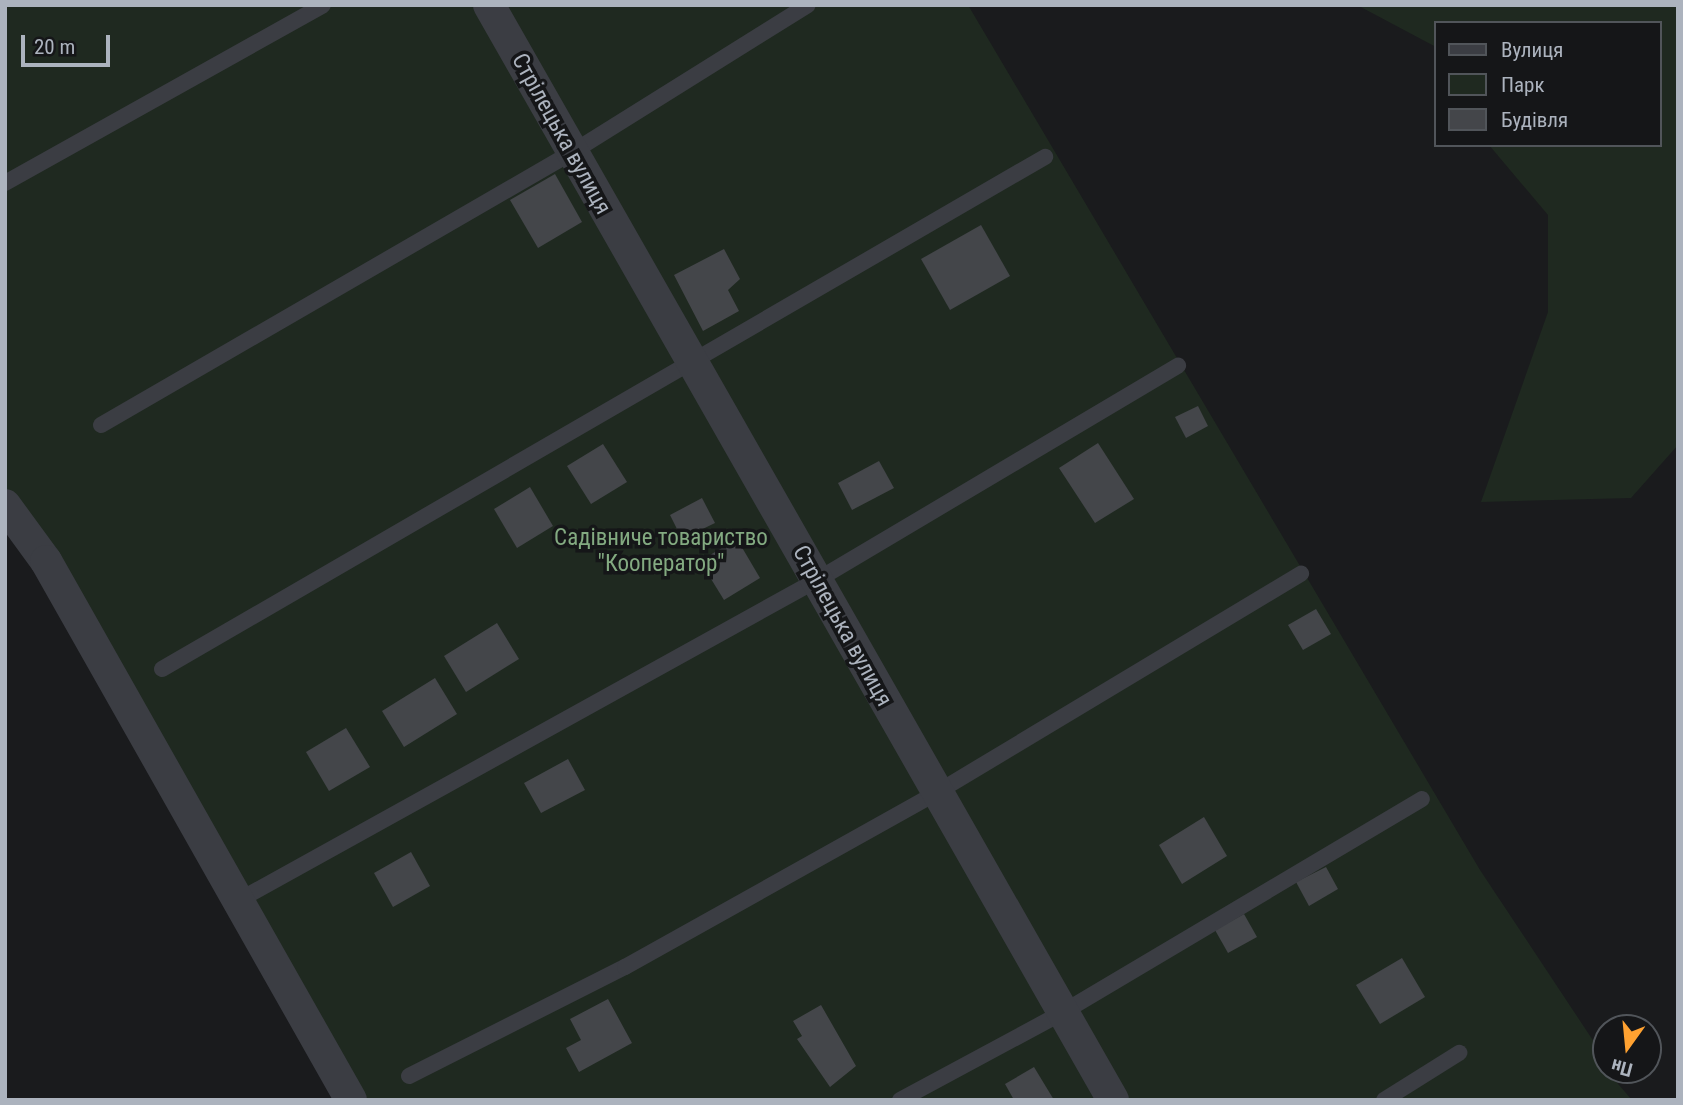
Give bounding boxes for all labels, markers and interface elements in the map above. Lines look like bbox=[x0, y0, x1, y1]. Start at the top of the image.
scale bar bbox=[24, 21, 114, 65]
legend bbox=[1434, 21, 1662, 147]
text: 20 m bbox=[34, 35, 75, 59]
text: Вулиця bbox=[1501, 38, 1563, 62]
street label: Стрілецька вулиця bbox=[505, 49, 617, 219]
text: Парк bbox=[1501, 73, 1545, 97]
text: Будівля bbox=[1501, 108, 1568, 132]
park label: Садівниче товариство "Кооператор" bbox=[554, 524, 768, 578]
street label: Стрілецька вулиця bbox=[786, 541, 898, 711]
north arrow bbox=[1592, 1014, 1662, 1084]
text: Пн bbox=[1609, 1054, 1635, 1082]

